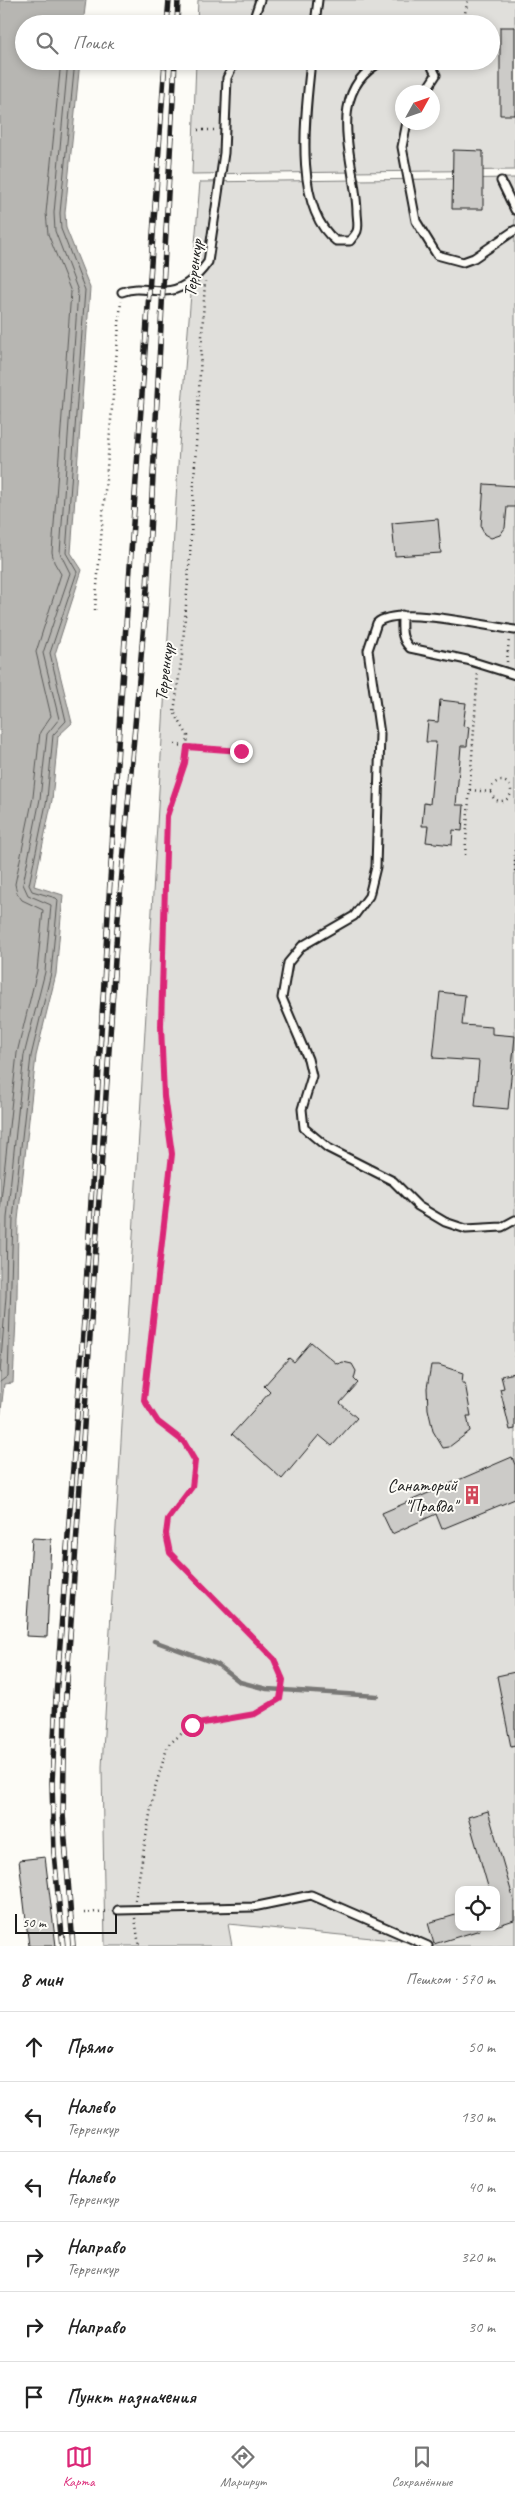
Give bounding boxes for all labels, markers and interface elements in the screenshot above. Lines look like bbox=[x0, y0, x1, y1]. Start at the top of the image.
search box bbox=[15, 15, 500, 70]
icon: search bbox=[33, 29, 61, 57]
text: Поиск bbox=[73, 31, 113, 55]
north arrow bbox=[395, 85, 440, 130]
street label: Терренкур bbox=[179, 237, 208, 298]
street label: Терренкур bbox=[150, 641, 179, 702]
route end bbox=[230, 740, 253, 763]
place label: Санаторий "Правда" bbox=[387, 1474, 461, 1517]
building icon: Санаторий "Правда" bbox=[461, 1484, 483, 1506]
route start bbox=[181, 1714, 204, 1737]
map controls bbox=[455, 1886, 500, 1931]
button: locate bbox=[455, 1886, 500, 1931]
scale bar bbox=[15, 1911, 118, 1934]
text: 50 m bbox=[22, 1914, 46, 1931]
text: 8 мин bbox=[20, 1966, 63, 1992]
text: Пешком · 570 m bbox=[406, 1969, 495, 1989]
icon: ahead bbox=[20, 2033, 48, 2061]
text: Прямо bbox=[67, 2035, 112, 2059]
text: 50 m bbox=[468, 2037, 495, 2057]
text: Налево bbox=[67, 2095, 115, 2119]
icon: left bbox=[20, 2103, 48, 2131]
text: 130 m bbox=[461, 2107, 495, 2127]
text: Терренкур bbox=[67, 2119, 119, 2139]
text: Налево bbox=[67, 2165, 115, 2189]
icon: left bbox=[20, 2173, 48, 2201]
text: 40 m bbox=[468, 2177, 495, 2197]
text: Терренкур bbox=[67, 2189, 119, 2209]
text: Направо bbox=[67, 2235, 125, 2259]
icon: right bbox=[20, 2243, 48, 2271]
text: 320 m bbox=[461, 2247, 495, 2267]
text: Терренкур bbox=[67, 2259, 119, 2279]
icon: right bbox=[20, 2313, 48, 2341]
text: Направо bbox=[67, 2315, 125, 2339]
text: 30 m bbox=[468, 2317, 495, 2337]
icon: arrive bbox=[20, 2383, 48, 2411]
text: Пункт назначения bbox=[67, 2385, 196, 2409]
tab: Карта bbox=[63, 2443, 95, 2490]
tab: Маршрут bbox=[220, 2443, 266, 2490]
tab: Сохранённые bbox=[392, 2443, 452, 2490]

